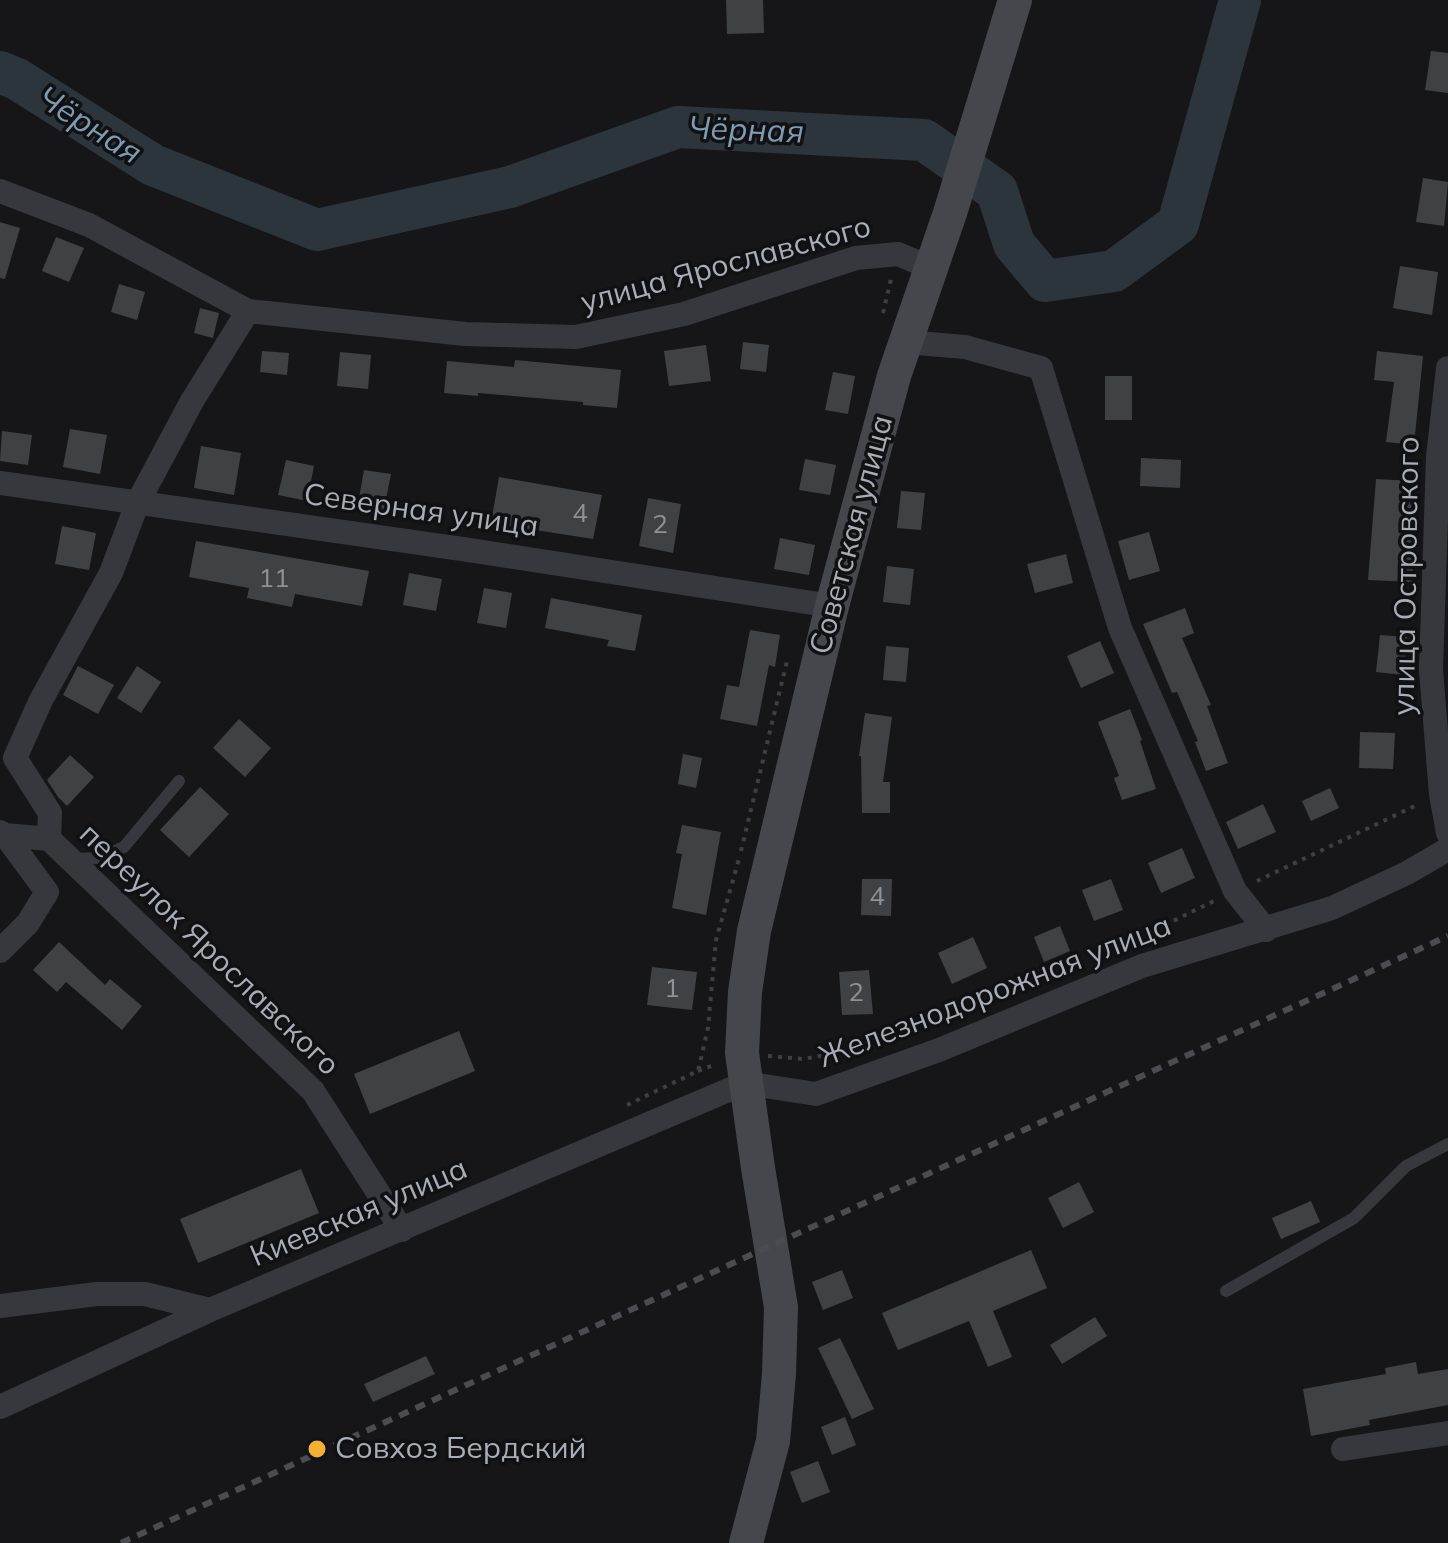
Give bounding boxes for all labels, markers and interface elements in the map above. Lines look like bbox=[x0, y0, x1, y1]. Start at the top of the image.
water label: Чёрная bbox=[30, 79, 148, 173]
water label: Чёрная bbox=[688, 110, 804, 152]
street label: улица Ярославского bbox=[577, 209, 875, 321]
street label: Советская улица bbox=[803, 412, 901, 658]
street label: улица Островского bbox=[1387, 436, 1427, 716]
street label: Северная улица bbox=[301, 477, 541, 545]
house number: 4 bbox=[572, 498, 588, 530]
house number: 2 bbox=[652, 509, 668, 541]
house number: 11 bbox=[258, 563, 290, 595]
street label: переулок Ярославского bbox=[72, 816, 346, 1084]
house number: 4 bbox=[869, 881, 885, 913]
street label: Железнодорожная улица bbox=[814, 908, 1176, 1076]
house number: 1 bbox=[664, 973, 680, 1005]
house number: 2 bbox=[848, 977, 864, 1009]
street label: Киевская улица bbox=[245, 1151, 473, 1275]
place label: Совхоз Бердский bbox=[335, 1431, 586, 1467]
marker: Совхоз Бердский bbox=[306, 1438, 328, 1460]

